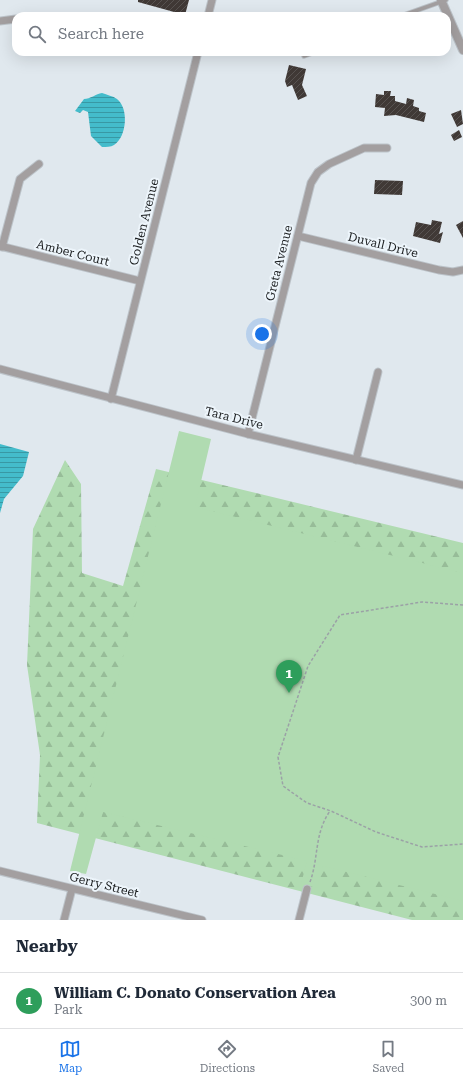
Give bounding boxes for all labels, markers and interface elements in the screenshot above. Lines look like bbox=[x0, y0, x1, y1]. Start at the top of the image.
search box bbox=[12, 12, 451, 56]
icon: search bbox=[26, 23, 48, 45]
text: Search here bbox=[58, 25, 144, 43]
street label: Golden Avenue bbox=[126, 177, 162, 267]
street label: Greta Avenue bbox=[263, 223, 295, 302]
street label: Duvall Drive bbox=[346, 230, 420, 261]
street label: Amber Court bbox=[35, 237, 111, 269]
your location bbox=[252, 324, 272, 344]
street label: Tara Drive bbox=[203, 404, 265, 432]
pin: 1 bbox=[276, 660, 302, 693]
street label: Gerry Street bbox=[68, 870, 141, 900]
text: Nearby bbox=[16, 936, 78, 956]
text: William C. Donato Conservation Area bbox=[54, 984, 336, 1002]
text: 1 bbox=[25, 993, 33, 1008]
text: 300 m bbox=[410, 993, 447, 1008]
text: Park bbox=[54, 1002, 83, 1017]
tab: Map bbox=[59, 1038, 82, 1075]
tab: Directions bbox=[200, 1038, 255, 1075]
tab: Saved bbox=[372, 1038, 404, 1075]

